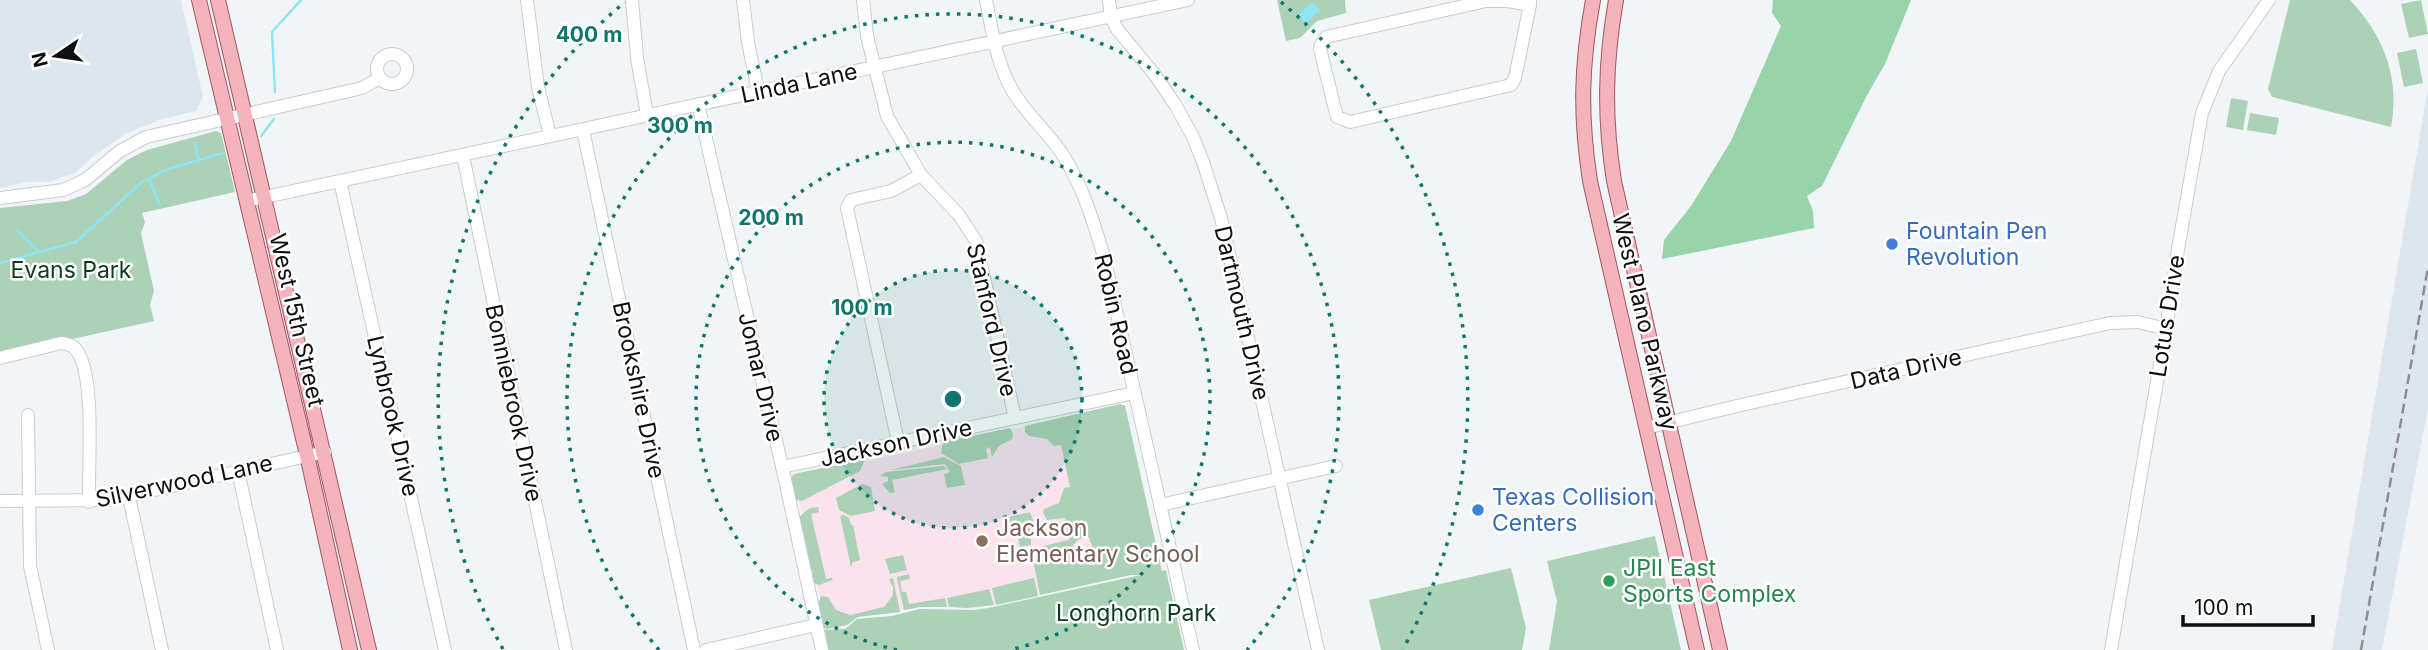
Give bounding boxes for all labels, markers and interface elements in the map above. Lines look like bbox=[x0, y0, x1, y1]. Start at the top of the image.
north arrow bbox=[21, 21, 91, 91]
text: 400 m bbox=[556, 22, 622, 47]
text: N bbox=[27, 50, 53, 69]
street label: Linda Lane bbox=[738, 57, 860, 109]
text: 300 m bbox=[647, 113, 713, 138]
text: 200 m bbox=[738, 205, 804, 230]
street label: West Plano Parkway bbox=[1606, 211, 1684, 433]
place label: Fountain Pen Revolution bbox=[1906, 217, 2047, 271]
street label: Dartmouth Drive bbox=[1208, 223, 1276, 403]
street label: West 15th Street bbox=[263, 231, 331, 410]
marker: Fountain Pen Revolution bbox=[1884, 236, 1900, 252]
street label: Stanford Drive bbox=[961, 241, 1023, 399]
street label: Robin Road bbox=[1088, 251, 1144, 377]
street label: Lotus Drive bbox=[2144, 253, 2190, 379]
park label: Evans Park bbox=[11, 256, 132, 284]
text: 100 m bbox=[831, 295, 893, 320]
street label: Brookshire Drive bbox=[607, 299, 671, 481]
street label: Bonniebrook Drive bbox=[479, 302, 549, 504]
street label: Jomar Drive bbox=[732, 309, 790, 445]
street label: Lynbrook Drive bbox=[361, 333, 425, 499]
street label: Data Drive bbox=[1848, 343, 1964, 395]
centre of rings bbox=[941, 387, 965, 411]
street label: Jackson Drive bbox=[817, 413, 975, 473]
street label: Silverwood Lane bbox=[93, 449, 275, 513]
place label: Texas Collision Centers bbox=[1492, 483, 1654, 537]
marker: Texas Collision Centers bbox=[1470, 502, 1486, 518]
place label: Jackson Elementary School bbox=[996, 514, 1200, 568]
marker: Jackson Elementary School bbox=[974, 533, 990, 549]
place label: JPII East Sports Complex bbox=[1623, 554, 1796, 608]
marker: JPII East Sports Complex bbox=[1601, 573, 1617, 589]
scale bar bbox=[2183, 584, 2312, 628]
text: 100 m bbox=[2194, 595, 2253, 620]
park label: Longhorn Park bbox=[1056, 599, 1216, 627]

